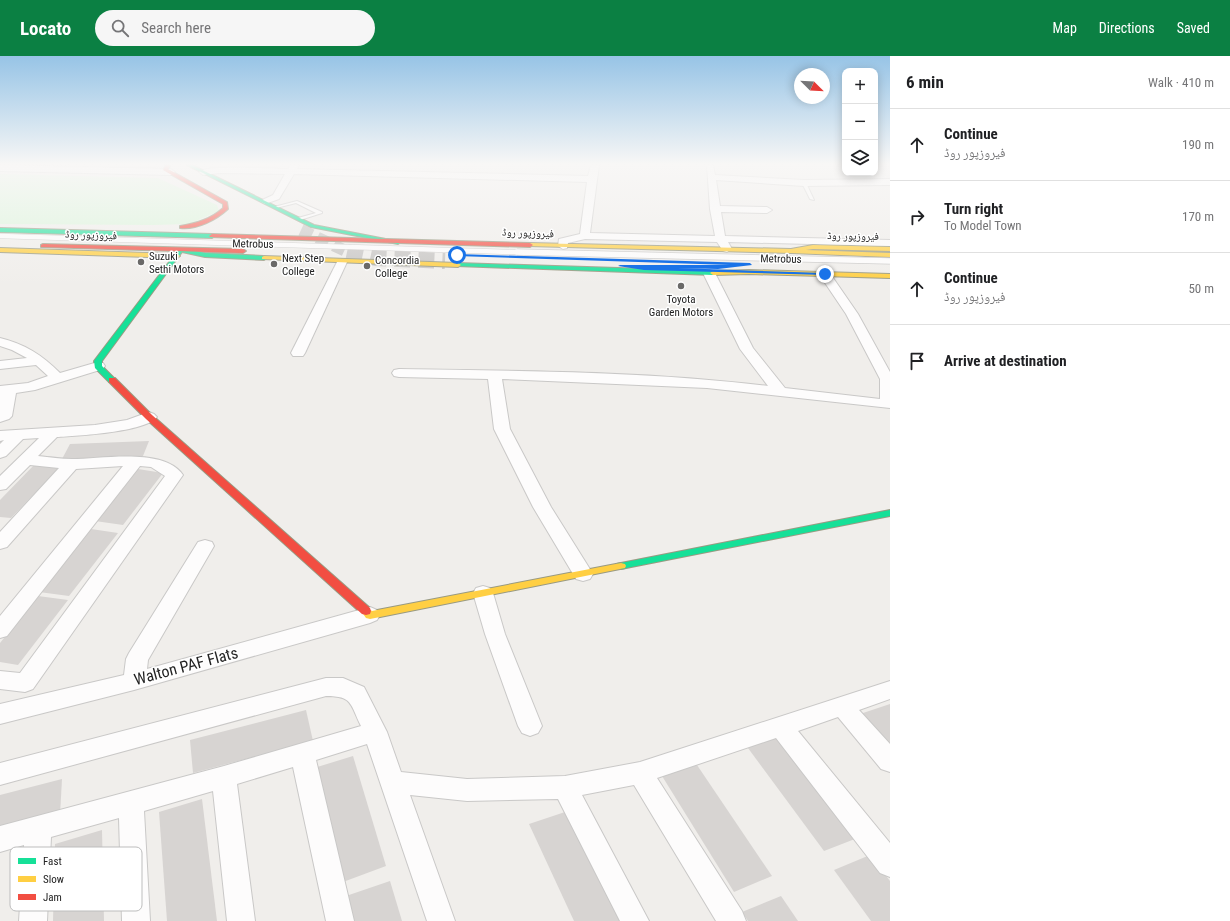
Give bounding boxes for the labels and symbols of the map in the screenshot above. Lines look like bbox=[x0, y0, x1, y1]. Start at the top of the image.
north arrow bbox=[794, 68, 830, 104]
street label: فیروزپور روڈ bbox=[502, 226, 555, 241]
street label: فیروزپور روڈ bbox=[65, 228, 118, 243]
street label: فیروزپور روڈ bbox=[827, 229, 880, 243]
street label: Metrobus bbox=[232, 237, 274, 251]
route start bbox=[448, 246, 466, 264]
place label: Suzuki Sethi Motors bbox=[149, 250, 204, 276]
place label: Next Step College bbox=[282, 252, 324, 278]
street label: Metrobus bbox=[760, 252, 802, 266]
place label: Concordia College bbox=[375, 254, 419, 280]
marker: Suzuki Sethi Motors bbox=[136, 257, 146, 267]
marker: Next Step College bbox=[269, 259, 279, 269]
marker: Concordia College bbox=[362, 261, 372, 271]
route end bbox=[816, 265, 834, 283]
marker: Toyota Garden Motors bbox=[676, 281, 686, 291]
place label: Toyota Garden Motors bbox=[649, 293, 713, 319]
street label: Walton PAF Flats bbox=[132, 643, 240, 689]
legend bbox=[10, 847, 142, 911]
text: Fast bbox=[43, 855, 62, 868]
text: Slow bbox=[43, 873, 64, 886]
text: Jam bbox=[43, 891, 62, 904]

